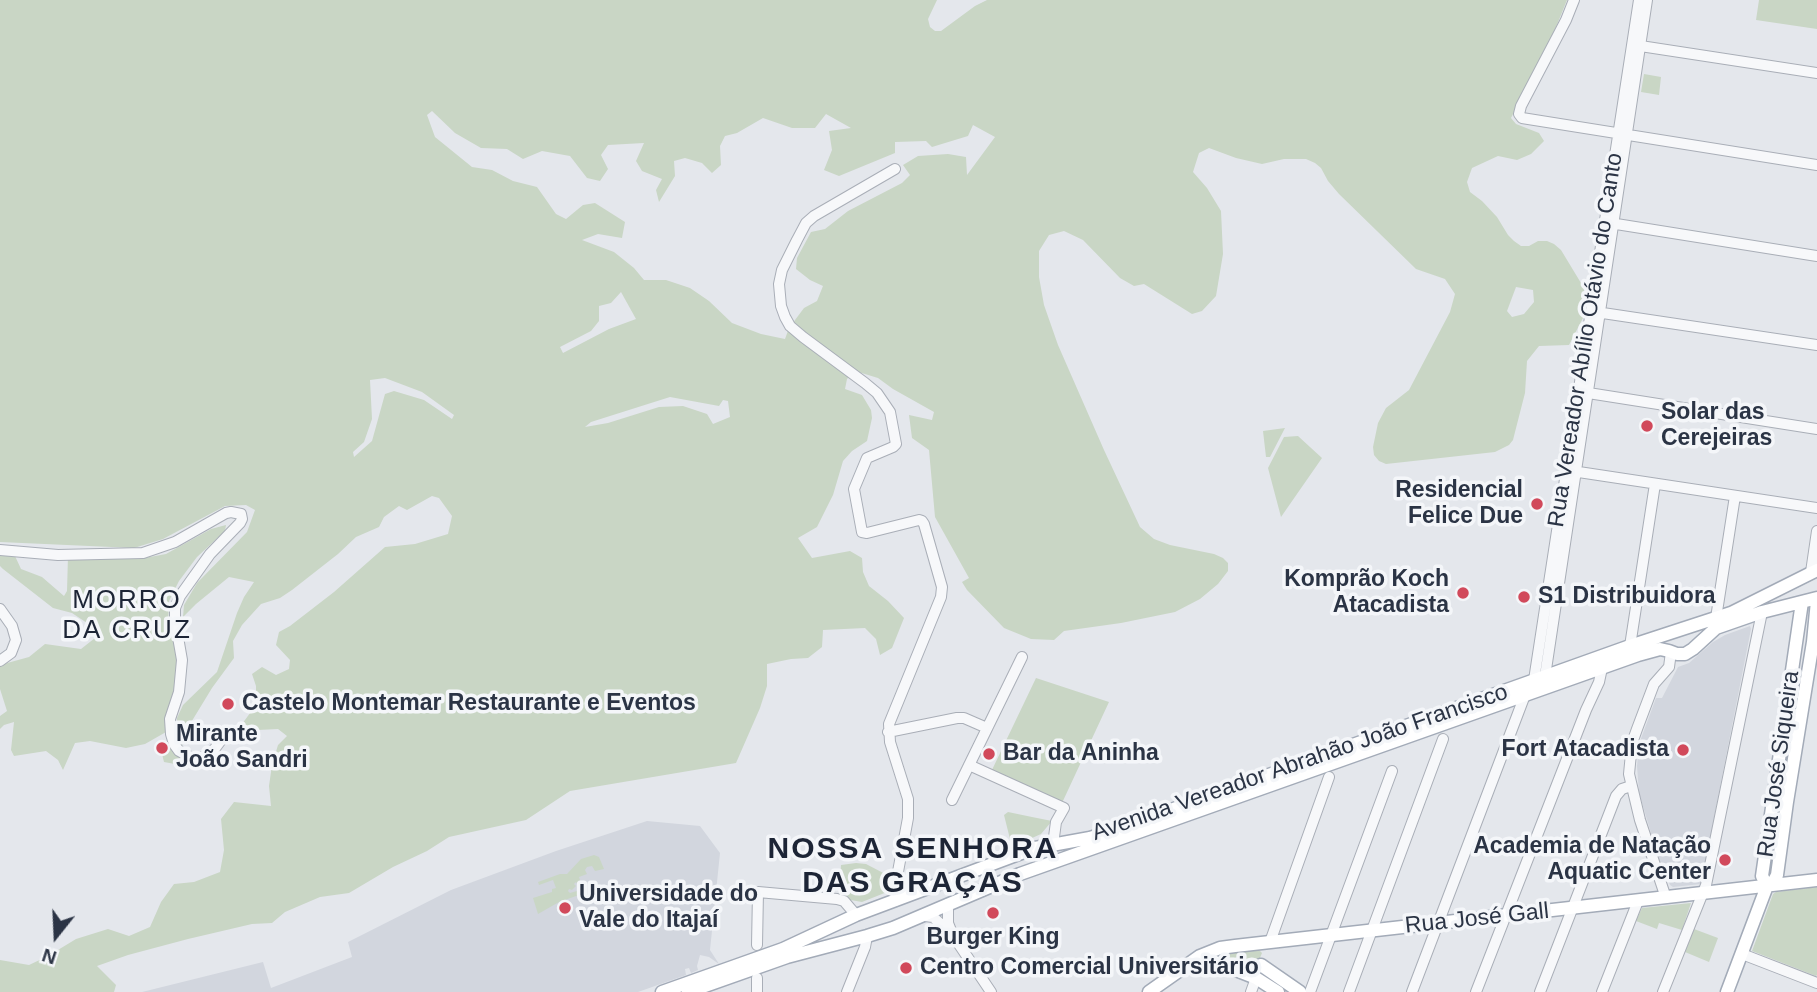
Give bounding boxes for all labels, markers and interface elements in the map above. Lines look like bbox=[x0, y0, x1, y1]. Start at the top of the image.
street label: Rua Vereador Abílio Otávio do Canto bbox=[1543, 151, 1629, 529]
place label: Solar das Cerejeiras bbox=[1661, 399, 1772, 453]
marker: Solar das Cerejeiras bbox=[1639, 418, 1655, 434]
place label: Residencial Felice Due bbox=[1395, 477, 1523, 531]
marker: Residencial Felice Due bbox=[1529, 496, 1545, 512]
place label: Komprão Koch Atacadista bbox=[1284, 566, 1449, 620]
place label: S1 Distribuidora bbox=[1538, 583, 1716, 611]
district label: MORRO DA CRUZ bbox=[63, 585, 191, 646]
marker: Komprão Koch Atacadista bbox=[1455, 585, 1471, 601]
marker: S1 Distribuidora bbox=[1516, 589, 1532, 605]
street label: Rua José Siqueira bbox=[1752, 669, 1806, 859]
street label: Avenida Vereador Abrahão João Francisco bbox=[1088, 679, 1512, 847]
place label: Castelo Montemar Restaurante e Eventos bbox=[242, 690, 696, 718]
marker: Castelo Montemar Restaurante e Eventos bbox=[220, 696, 236, 712]
place label: Mirante João Sandri bbox=[176, 721, 308, 775]
place label: Fort Atacadista bbox=[1502, 736, 1669, 764]
marker: Mirante João Sandri bbox=[154, 740, 170, 756]
place label: Bar da Aninha bbox=[1003, 740, 1159, 768]
marker: Fort Atacadista bbox=[1675, 742, 1691, 758]
marker: Bar da Aninha bbox=[981, 746, 997, 762]
district label: NOSSA SENHORA DAS GRAÇAS bbox=[769, 832, 1057, 902]
place label: Academia de Natação Aquatic Center bbox=[1473, 833, 1711, 887]
marker: Academia de Natação Aquatic Center bbox=[1717, 852, 1733, 868]
place label: Universidade do Vale do Itajaí bbox=[579, 881, 758, 935]
street label: Rua José Gall bbox=[1404, 898, 1550, 940]
marker: Universidade do Vale do Itajaí bbox=[557, 900, 573, 916]
north arrow bbox=[21, 901, 91, 971]
marker: Burger King bbox=[985, 905, 1001, 921]
place label: Burger King bbox=[927, 924, 1059, 952]
text: N bbox=[40, 944, 59, 969]
place label: Centro Comercial Universitário bbox=[920, 954, 1259, 982]
marker: Centro Comercial Universitário bbox=[898, 960, 914, 976]

